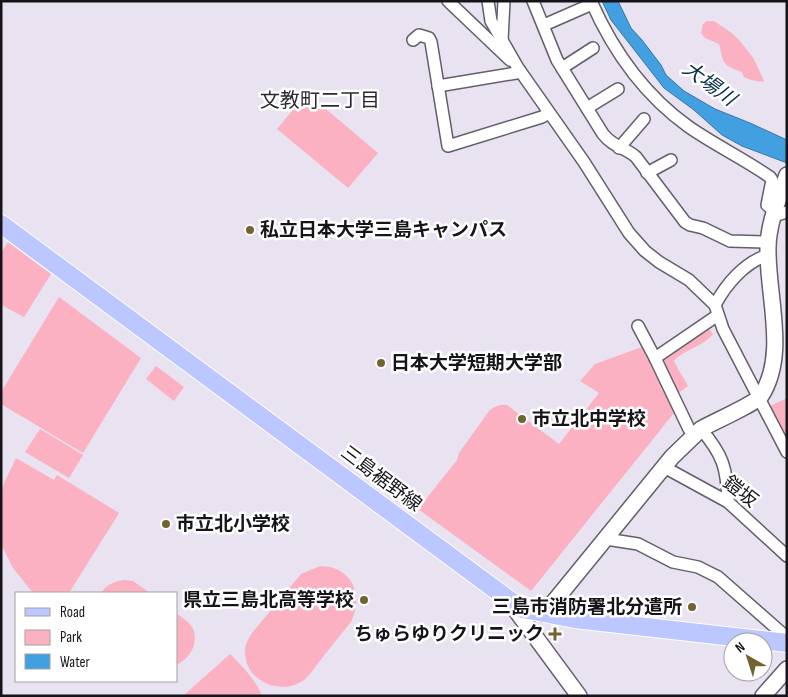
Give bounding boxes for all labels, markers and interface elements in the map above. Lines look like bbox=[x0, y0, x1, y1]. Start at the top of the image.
water label: 大場川 bbox=[678, 57, 742, 113]
district label: 文教町二丁目 bbox=[260, 89, 380, 113]
place label: 私立日本大学三島キャンパス bbox=[260, 219, 507, 242]
marker: 私立日本大学三島キャンパス bbox=[244, 224, 256, 236]
place label: 日本大学短期大学部 bbox=[391, 352, 562, 375]
marker: 日本大学短期大学部 bbox=[375, 357, 387, 369]
place label: 市立北中学校 bbox=[532, 408, 646, 431]
marker: 市立北中学校 bbox=[516, 413, 528, 425]
street label: 三島裾野線 bbox=[336, 441, 426, 517]
street label: 鎧坂 bbox=[718, 471, 762, 513]
place label: 市立北小学校 bbox=[176, 513, 290, 536]
marker: 市立北小学校 bbox=[160, 518, 172, 530]
place label: 県立三島北高等学校 bbox=[183, 589, 354, 612]
legend bbox=[15, 592, 178, 682]
marker: 県立三島北高等学校 bbox=[358, 594, 370, 606]
place label: 三島市消防署北分遣所 bbox=[492, 596, 682, 619]
marker: 三島市消防署北分遣所 bbox=[686, 601, 698, 613]
text: Road bbox=[60, 603, 85, 622]
place label: ちゅらゆりクリニック bbox=[354, 623, 544, 646]
marker: ちゅらゆりクリニック bbox=[548, 627, 562, 641]
text: Park bbox=[60, 628, 82, 647]
north arrow bbox=[723, 632, 773, 682]
text: N bbox=[732, 638, 748, 656]
text: Water bbox=[60, 653, 91, 672]

